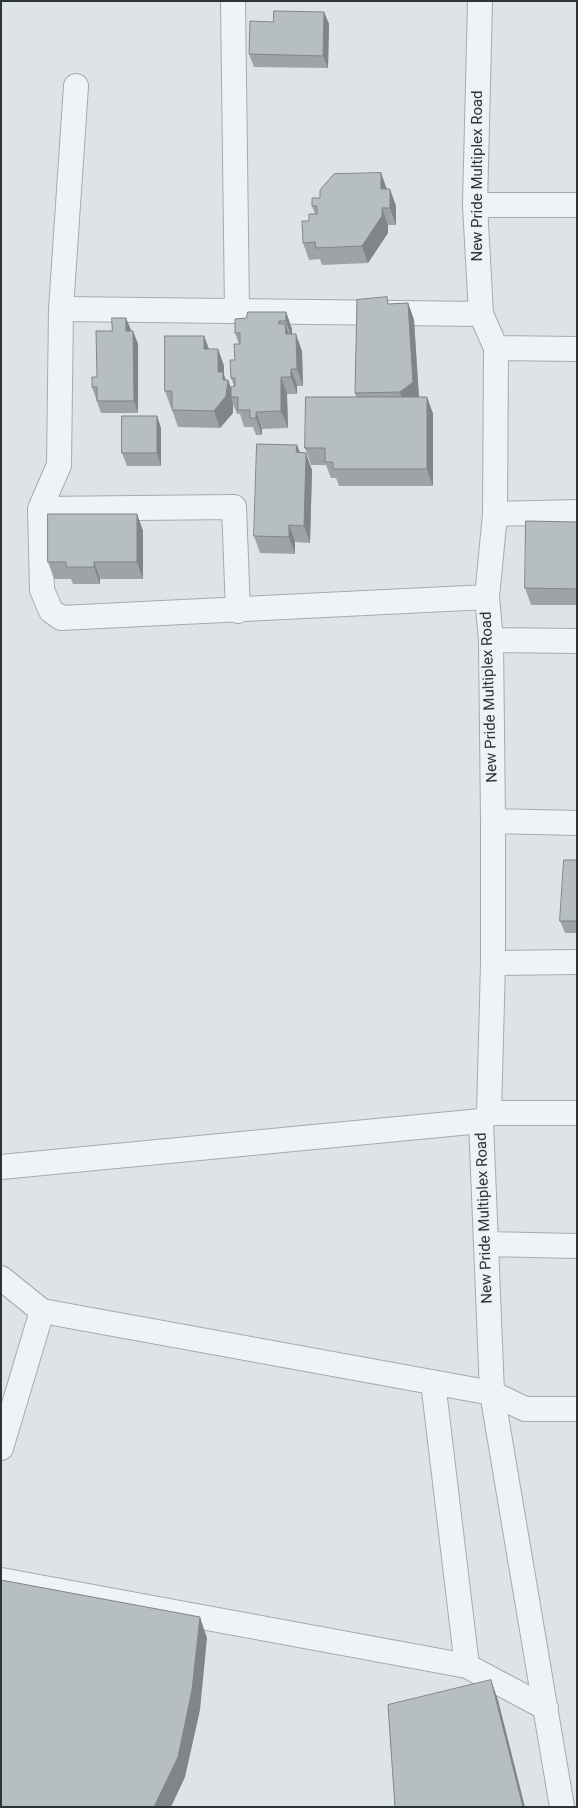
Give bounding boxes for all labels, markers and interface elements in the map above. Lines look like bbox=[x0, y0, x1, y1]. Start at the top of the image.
street label: New Pride Multiplex Road bbox=[469, 90, 487, 262]
street label: New Pride Multiplex Road bbox=[478, 611, 502, 783]
street label: New Pride Multiplex Road bbox=[473, 1132, 497, 1304]

